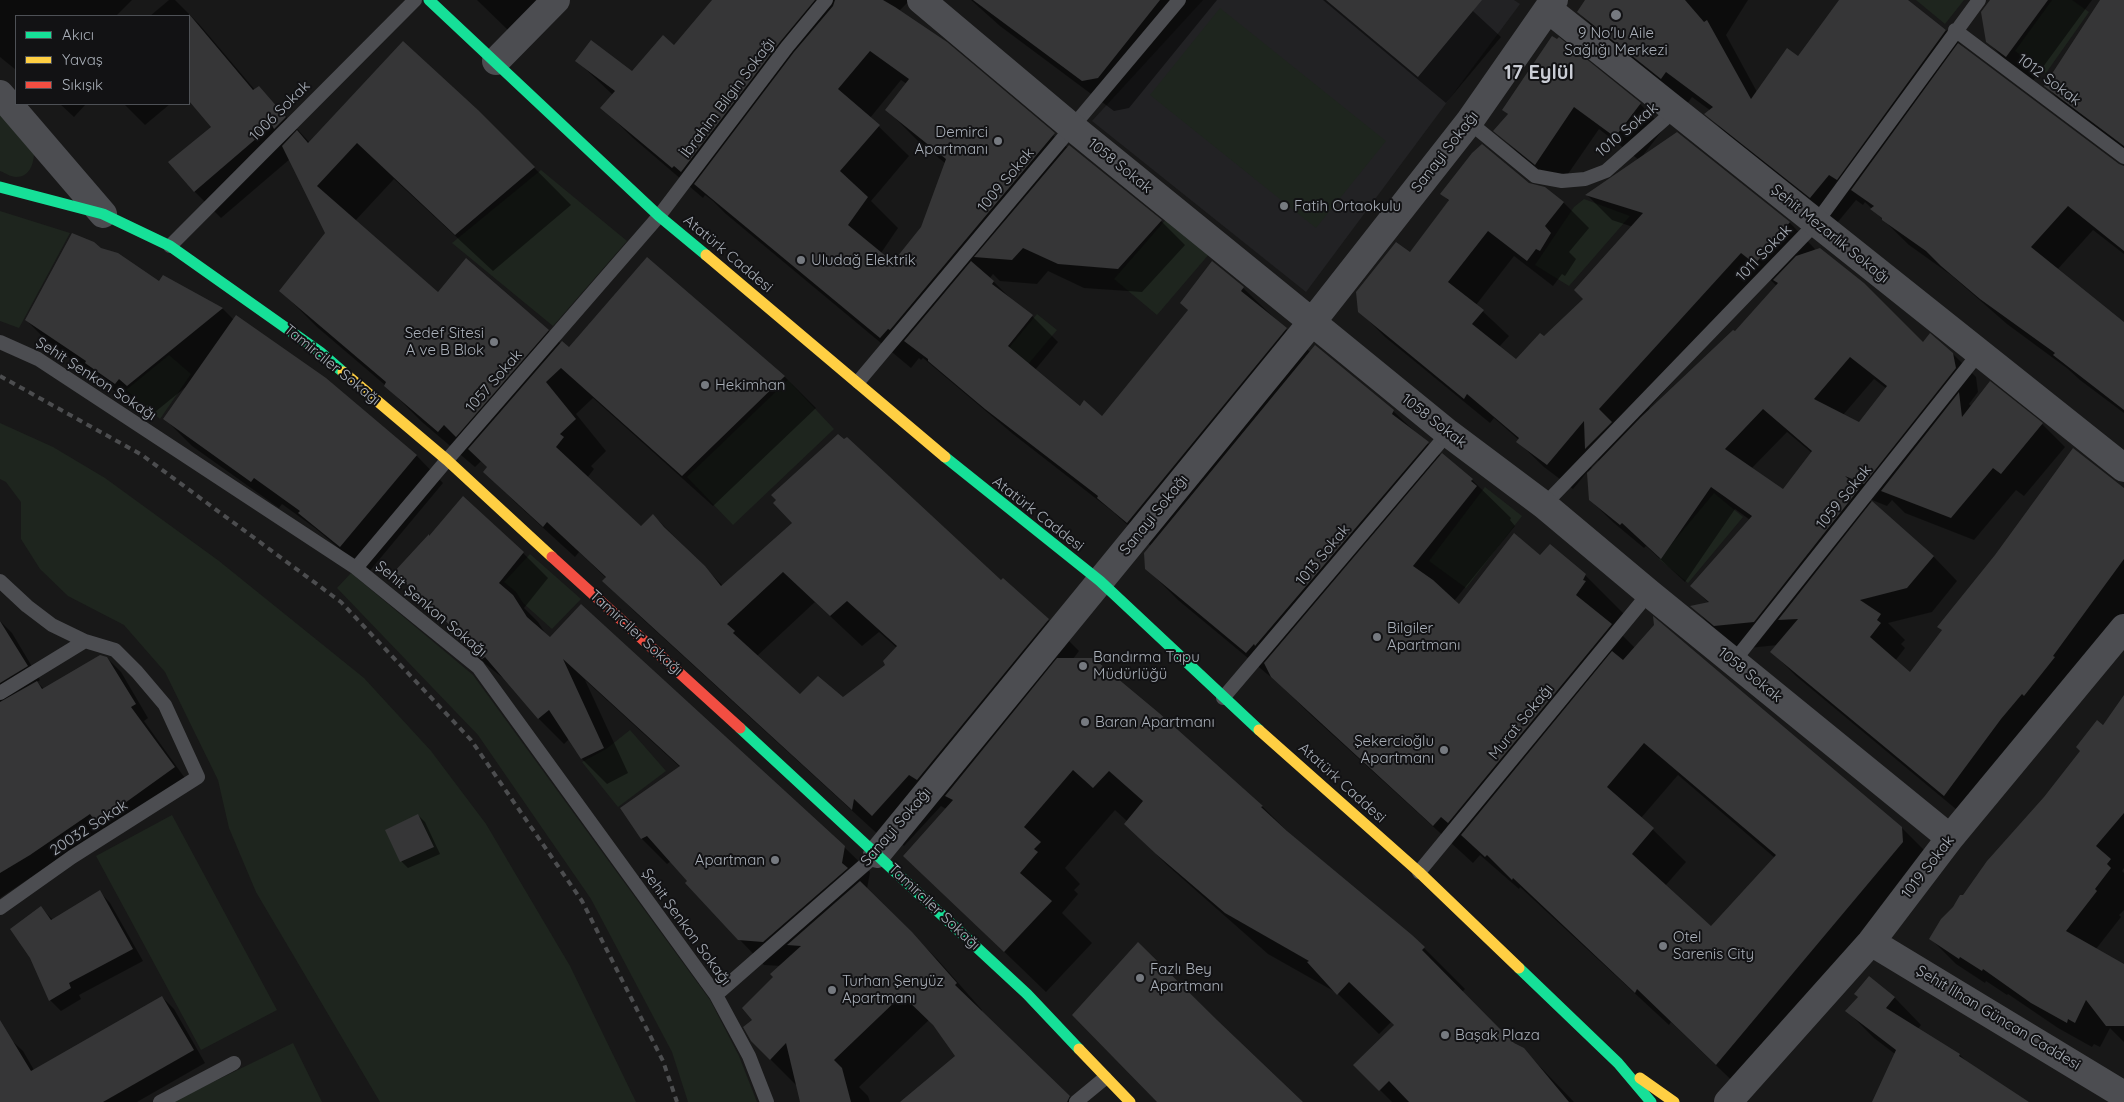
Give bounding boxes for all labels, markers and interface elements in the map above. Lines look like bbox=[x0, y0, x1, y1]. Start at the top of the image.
marker: 9 No'lu Aile Sağlığı Merkezi bbox=[1609, 8, 1623, 22]
legend bbox=[15, 15, 190, 105]
place label: 9 No'lu Aile Sağlığı Merkezi bbox=[1564, 24, 1668, 59]
text: Akıcı bbox=[62, 25, 94, 44]
street label: İbrahim Bilgin Sokağı bbox=[677, 34, 779, 162]
text: Yavaş bbox=[62, 50, 103, 69]
street label: 1012 Sokak bbox=[2014, 50, 2084, 110]
district label: 17 Eylül bbox=[1504, 61, 1574, 85]
text: Sıkışık bbox=[62, 75, 103, 94]
street label: 1006 Sokak bbox=[246, 77, 314, 145]
street label: 1010 Sokak bbox=[1592, 99, 1662, 161]
street label: Sanayi Sokağı bbox=[1408, 108, 1482, 196]
place label: Demirci Apartmanı bbox=[915, 123, 988, 158]
marker: Demirci Apartmanı bbox=[992, 135, 1004, 147]
street label: 1058 Sokak bbox=[1084, 135, 1156, 197]
street label: 1009 Sokak bbox=[974, 144, 1038, 216]
street label: Şehit Mezarlık Sokağı bbox=[1767, 181, 1893, 287]
place label: Fatih Ortaokulu bbox=[1294, 197, 1401, 215]
marker: Fatih Ortaokulu bbox=[1278, 200, 1290, 212]
street label: Atatürk Caddesi bbox=[680, 211, 776, 297]
street label: 1011 Sokak bbox=[1732, 221, 1796, 285]
place label: Uludağ Elektrik bbox=[811, 251, 916, 269]
marker: Uludağ Elektrik bbox=[795, 254, 807, 266]
street label: Tamirciler Sokağı bbox=[280, 321, 384, 409]
place label: Sedef Sitesi A ve B Blok bbox=[405, 324, 484, 359]
street label: Şehit Şenkon Sokağı bbox=[32, 333, 160, 425]
marker: Sedef Sitesi A ve B Blok bbox=[488, 336, 500, 348]
street label: 1057 Sokak bbox=[462, 346, 526, 416]
place label: Hekimhan bbox=[715, 376, 785, 394]
marker: Hekimhan bbox=[699, 379, 711, 391]
street label: 1058 Sokak bbox=[1398, 390, 1470, 452]
street label: 1059 Sokak bbox=[1813, 461, 1875, 533]
street label: Sanayi Sokağı bbox=[1116, 471, 1192, 559]
street label: Atatürk Caddesi bbox=[989, 473, 1087, 555]
street label: 1013 Sokak bbox=[1292, 521, 1354, 589]
street label: Şehit Şenkon Sokağı bbox=[372, 557, 490, 661]
street label: Tamirciler Sokağı bbox=[586, 587, 686, 679]
place label: Bilgiler Apartmanı bbox=[1387, 619, 1460, 654]
marker: Bilgiler Apartmanı bbox=[1371, 631, 1383, 643]
street label: 1058 Sokak bbox=[1714, 644, 1786, 706]
place label: Bandırma Tapu Müdürlüğü bbox=[1093, 648, 1200, 683]
marker: Bandırma Tapu Müdürlüğü bbox=[1077, 660, 1089, 672]
street label: Murat Sokağı bbox=[1485, 681, 1557, 763]
place label: Baran Apartmanı bbox=[1095, 713, 1215, 731]
marker: Baran Apartmanı bbox=[1079, 716, 1091, 728]
place label: Şekercioğlu Apartmanı bbox=[1354, 732, 1434, 767]
street label: Atatürk Caddesi bbox=[1295, 739, 1389, 827]
marker: Şekercioğlu Apartmanı bbox=[1438, 744, 1450, 756]
street label: Sanayi Sokağı bbox=[857, 784, 935, 870]
street label: 20032 Sokak bbox=[47, 796, 131, 860]
street label: 1019 Sokak bbox=[1898, 832, 1958, 902]
place label: Apartman bbox=[695, 851, 765, 869]
marker: Apartman bbox=[769, 854, 781, 866]
street label: Tamirciler Sokağı bbox=[884, 860, 984, 954]
street label: Şehit Şenkon Sokağı bbox=[638, 865, 734, 989]
place label: Otel Sarenis City bbox=[1673, 928, 1754, 963]
marker: Otel Sarenis City bbox=[1657, 940, 1669, 952]
place label: Fazlı Bey Apartmanı bbox=[1150, 960, 1223, 995]
street label: Şehit İlhan Güncan Caddesi bbox=[1913, 962, 2083, 1074]
place label: Turhan Şenyüz Apartmanı bbox=[842, 972, 944, 1007]
marker: Fazlı Bey Apartmanı bbox=[1134, 972, 1146, 984]
marker: Turhan Şenyüz Apartmanı bbox=[826, 984, 838, 996]
place label: Başak Plaza bbox=[1455, 1026, 1540, 1044]
marker: Başak Plaza bbox=[1439, 1029, 1451, 1041]

